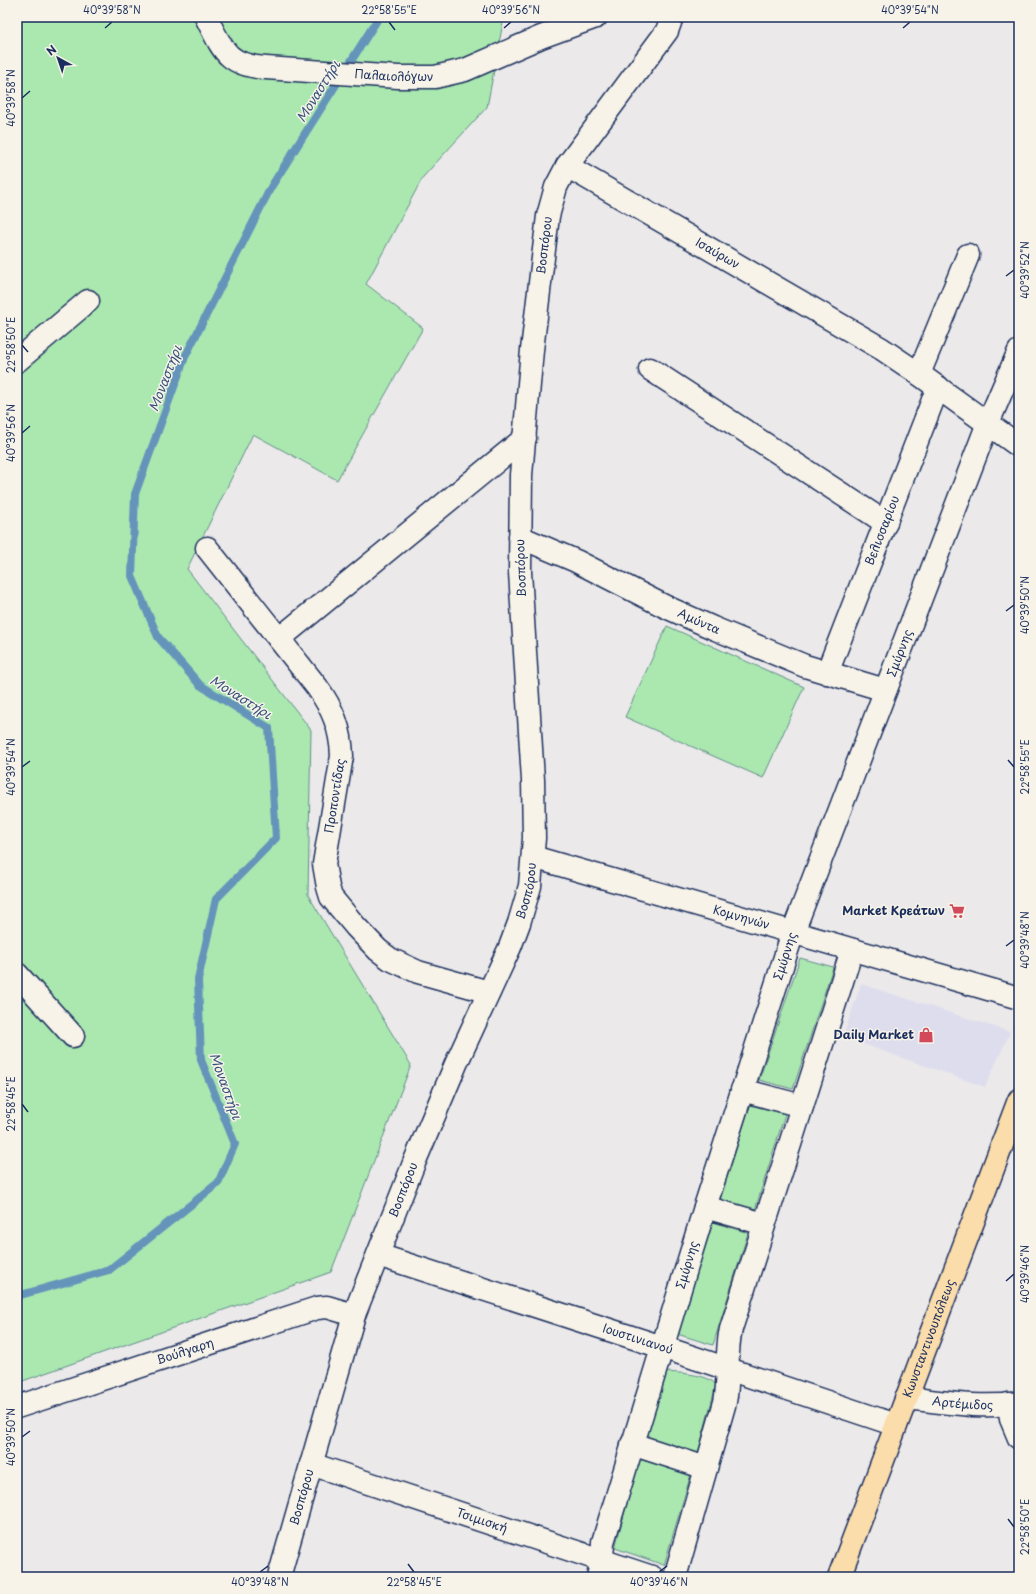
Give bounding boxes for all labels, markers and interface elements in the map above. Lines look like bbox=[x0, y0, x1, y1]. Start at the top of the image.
text: 40°39'58"N bbox=[83, 2, 141, 17]
text: 22°58'55"E bbox=[361, 2, 417, 17]
text: 40°39'56"N bbox=[482, 2, 540, 17]
text: 40°39'54"N bbox=[881, 2, 939, 17]
north arrow bbox=[38, 38, 78, 78]
text: N bbox=[42, 40, 60, 59]
water label: Μοναστήρι bbox=[291, 55, 345, 125]
street label: Παλαιολόγων bbox=[354, 64, 434, 85]
text: 40°39'58"N bbox=[3, 69, 18, 127]
street label: Βοσπόρου bbox=[531, 215, 556, 275]
street label: Ισαύρων bbox=[692, 233, 744, 273]
text: 40°39'52"N bbox=[1017, 241, 1032, 299]
text: 22°58'50"E bbox=[3, 317, 18, 373]
water label: Μοναστήρι bbox=[143, 341, 186, 414]
text: 40°39'56"N bbox=[3, 404, 18, 462]
street label: Βελισσαρίου bbox=[860, 492, 903, 567]
street label: Βοσπόρου bbox=[510, 539, 530, 597]
text: 40°39'50"N bbox=[1017, 576, 1032, 634]
street label: Αμύντα bbox=[675, 603, 723, 638]
street label: Σμύρνης bbox=[882, 627, 916, 679]
water label: Μοναστήρι bbox=[207, 670, 277, 724]
text: 40°39'54"N bbox=[3, 738, 18, 796]
text: 22°58'55"E bbox=[1017, 739, 1032, 795]
street label: Προποντίδας bbox=[319, 757, 349, 835]
street label: Βοσπόρου bbox=[511, 862, 540, 921]
street label: Κομνηνών bbox=[711, 900, 772, 933]
place label: Market Κρεάτων bbox=[842, 901, 945, 919]
supermarket icon: Market Κρεάτων bbox=[948, 902, 966, 920]
text: 40°39'48"N bbox=[1017, 911, 1032, 969]
street label: Σμύρνης bbox=[768, 930, 800, 982]
place label: Daily Market bbox=[833, 1025, 914, 1043]
shop icon: Daily Market bbox=[917, 1026, 935, 1044]
water label: Μοναστήρι bbox=[206, 1050, 248, 1123]
text: 22°58'45"E bbox=[3, 1076, 18, 1132]
street label: Βοσπόρου bbox=[383, 1159, 422, 1220]
street label: Σμύρνης bbox=[671, 1239, 702, 1291]
text: 40°39'46"N bbox=[1017, 1245, 1032, 1303]
street label: Κωνσταντινουπόλεως bbox=[898, 1276, 959, 1400]
street label: Ιουστινιανού bbox=[600, 1318, 676, 1358]
street label: Βούλγαρη bbox=[154, 1333, 216, 1368]
street label: Αρτέμιδος bbox=[931, 1391, 993, 1413]
text: 40°39'50"N bbox=[3, 1408, 18, 1466]
street label: Βοσπόρου bbox=[284, 1466, 318, 1527]
text: 22°58'50"E bbox=[1017, 1499, 1032, 1555]
street label: Τσιμισκή bbox=[454, 1503, 510, 1537]
text: 40°39'48"N bbox=[231, 1574, 289, 1589]
text: 22°58'45"E bbox=[386, 1574, 442, 1589]
text: 40°39'46"N bbox=[630, 1574, 688, 1589]

